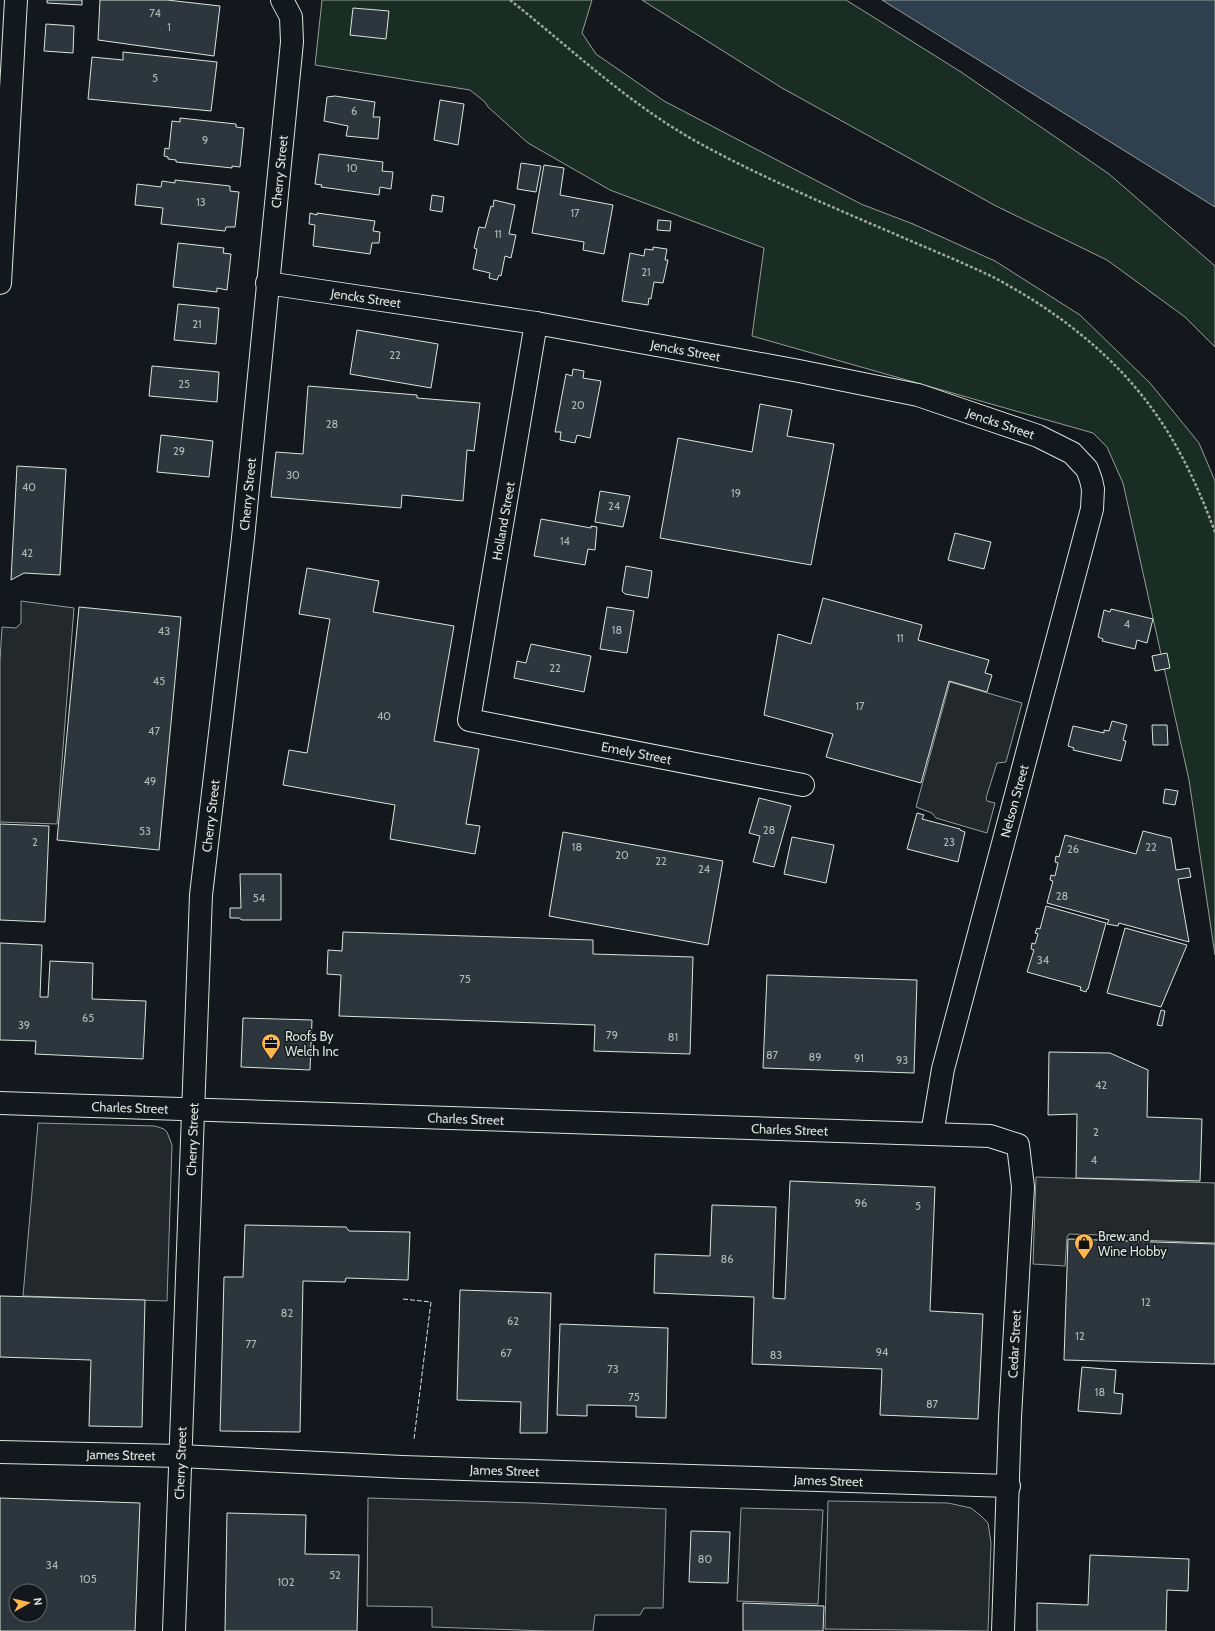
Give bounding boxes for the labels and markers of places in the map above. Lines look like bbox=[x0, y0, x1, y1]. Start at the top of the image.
place label: Roofs By Welch Inc bbox=[285, 1028, 339, 1059]
office icon: Roofs By Welch Inc bbox=[260, 1032, 282, 1060]
place label: Brew and Wine Hobby bbox=[1098, 1228, 1167, 1259]
shop icon: Brew and Wine Hobby bbox=[1073, 1232, 1095, 1260]

